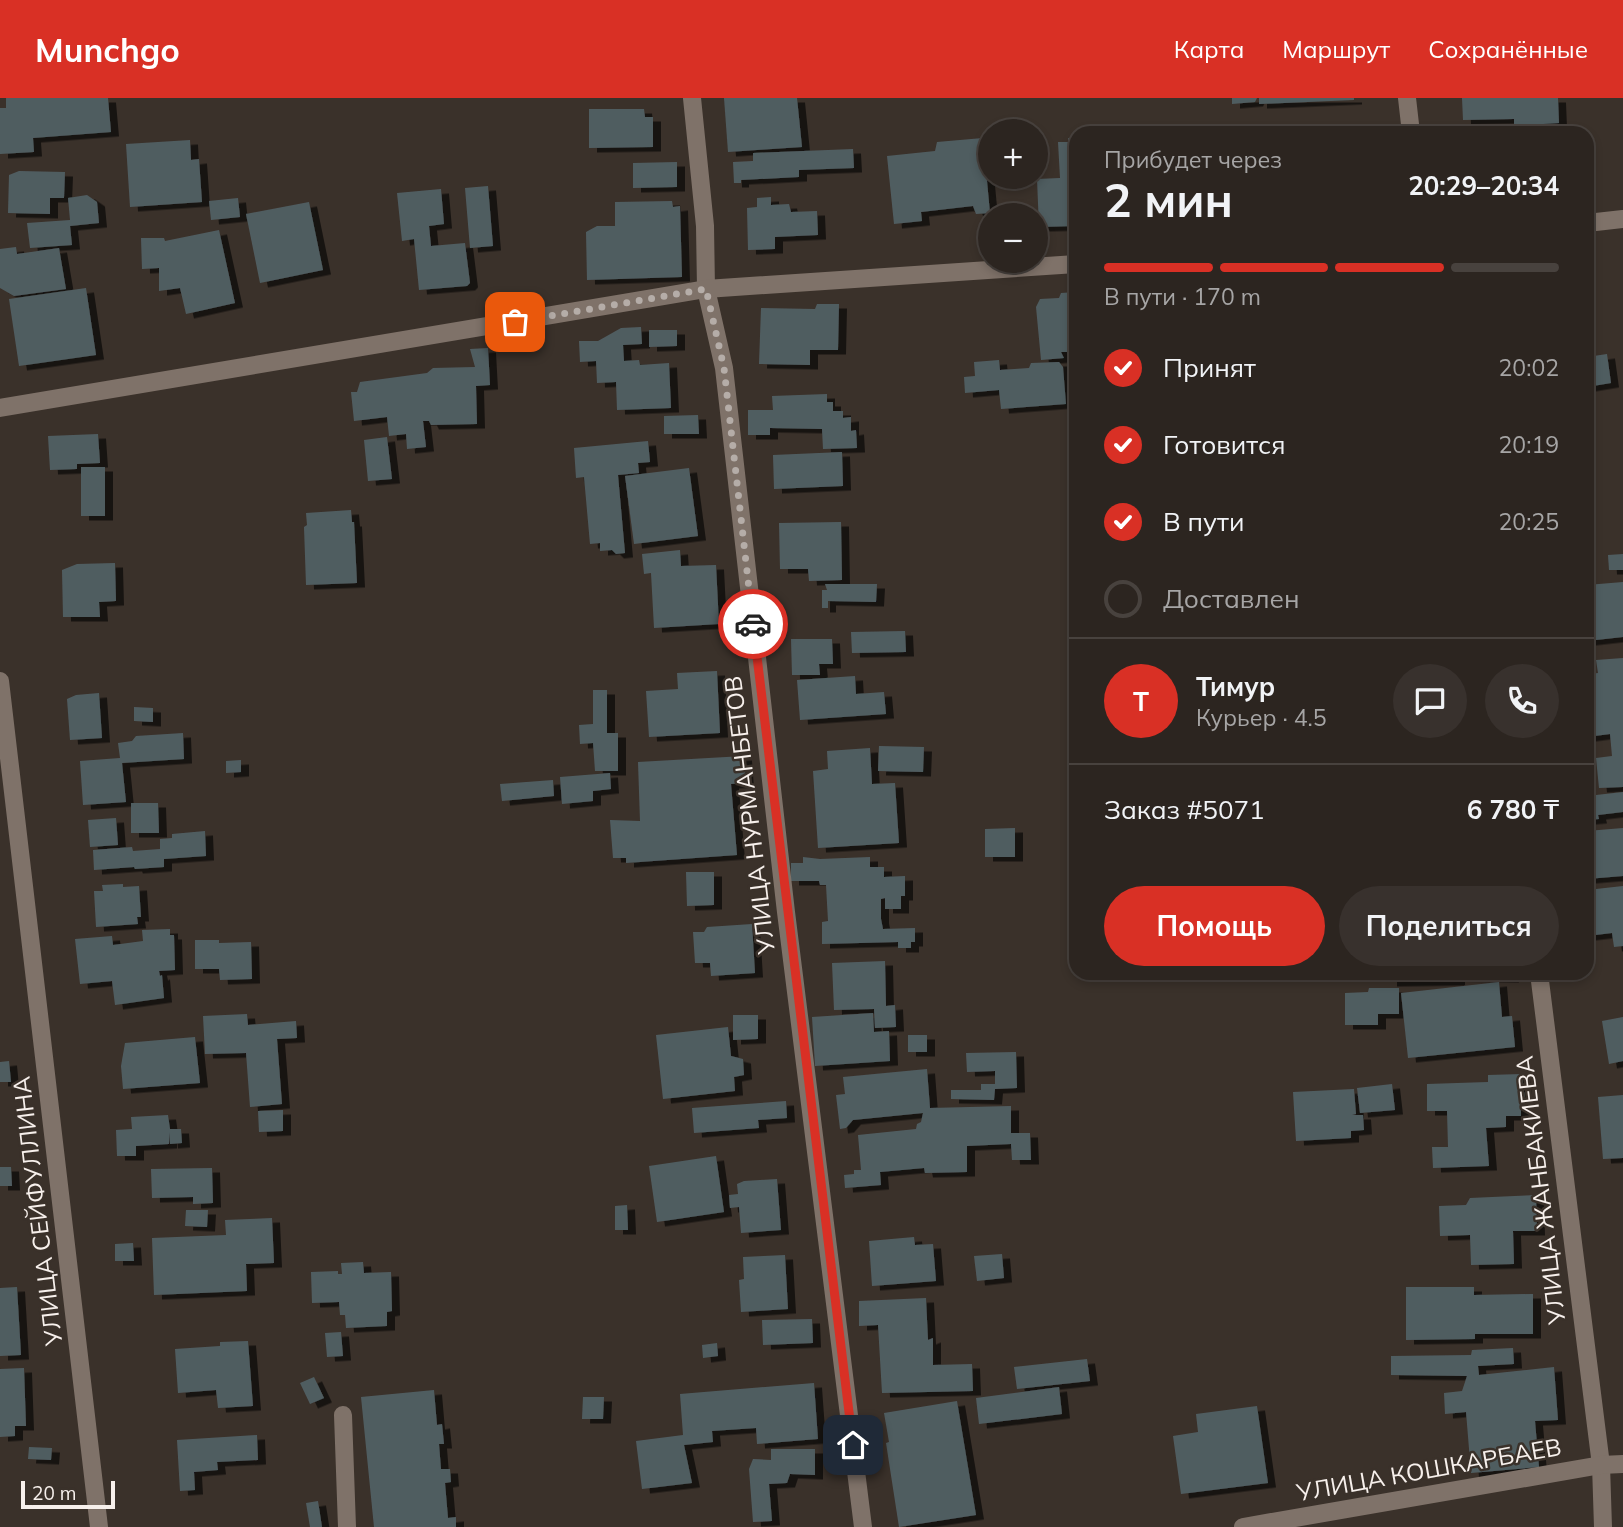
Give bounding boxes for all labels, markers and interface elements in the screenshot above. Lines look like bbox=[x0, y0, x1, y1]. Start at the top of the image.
text: Munchgo bbox=[35, 29, 180, 70]
text: Карта bbox=[1174, 34, 1244, 64]
text: Маршрут bbox=[1282, 34, 1390, 64]
text: Сохранённые bbox=[1428, 34, 1588, 64]
map controls bbox=[978, 119, 1048, 273]
button: + bbox=[978, 119, 1048, 189]
text: Прибудет через bbox=[1104, 145, 1282, 174]
text: 20:29–20:34 bbox=[1408, 169, 1559, 202]
text: 2 мин bbox=[1104, 171, 1233, 229]
button: − bbox=[978, 203, 1048, 273]
text: В пути · 170 m bbox=[1104, 282, 1261, 311]
pin bbox=[485, 292, 545, 352]
icon: bag bbox=[496, 303, 534, 341]
icon: check bbox=[1104, 349, 1142, 387]
text: Принят bbox=[1163, 351, 1256, 384]
text: 20:02 bbox=[1499, 353, 1559, 382]
icon: check bbox=[1104, 426, 1142, 464]
text: Готовится bbox=[1163, 428, 1286, 461]
text: 20:19 bbox=[1499, 430, 1559, 459]
icon: check bbox=[1104, 503, 1142, 541]
text: В пути bbox=[1163, 505, 1244, 538]
text: 20:25 bbox=[1499, 507, 1559, 536]
text: Доставлен bbox=[1163, 582, 1300, 615]
courier bbox=[718, 589, 788, 659]
icon: car bbox=[734, 605, 772, 643]
button: chat bbox=[1393, 664, 1467, 738]
button: phone bbox=[1485, 664, 1559, 738]
text: Тимур bbox=[1196, 670, 1275, 703]
street label: УЛИЦА НУРМАНБЕТОВ bbox=[717, 674, 781, 957]
text: Т bbox=[1133, 685, 1149, 718]
text: Курьер · 4.5 bbox=[1196, 703, 1327, 732]
text: Заказ #5071 bbox=[1104, 793, 1265, 826]
text: 6 780 ₸ bbox=[1467, 793, 1559, 826]
button: Помощь bbox=[1104, 886, 1325, 966]
button: Поделиться bbox=[1339, 886, 1559, 966]
street label: УЛИЦА ЖАНБАКИЕВА bbox=[1509, 1054, 1571, 1327]
street label: УЛИЦА СЕЙФУЛЛИНА bbox=[6, 1074, 69, 1348]
pin bbox=[823, 1415, 883, 1475]
icon: home bbox=[834, 1426, 872, 1464]
street label: УЛИЦА КОШКАРБАЕВ bbox=[1293, 1431, 1564, 1507]
scale bar bbox=[21, 1478, 116, 1510]
text: 20 m bbox=[32, 1481, 76, 1505]

